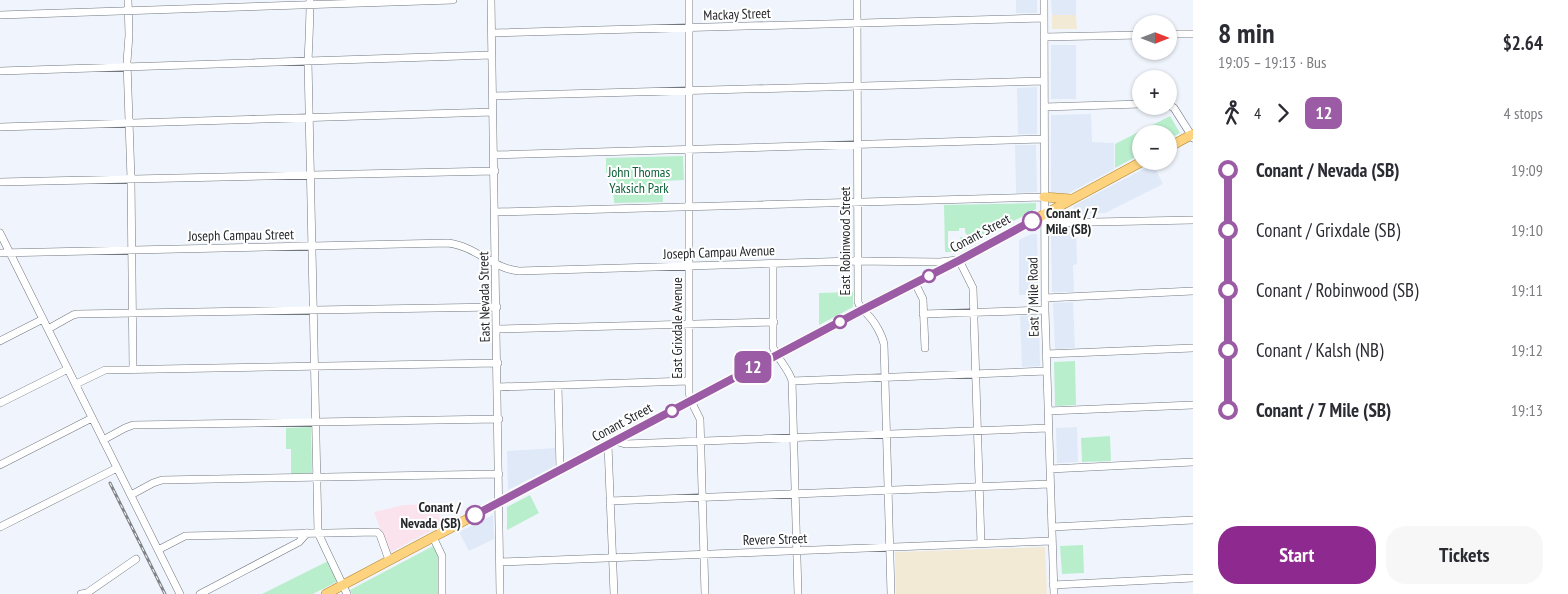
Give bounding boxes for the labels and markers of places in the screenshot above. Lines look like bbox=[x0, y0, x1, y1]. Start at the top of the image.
place label: Conant / 7 Mile (SB) bbox=[1046, 204, 1098, 238]
marker: Conant / 7 Mile (SB) bbox=[1022, 211, 1042, 231]
unlabelled marker bbox=[922, 269, 936, 283]
unlabelled marker bbox=[833, 315, 847, 329]
unlabelled marker bbox=[665, 404, 679, 418]
place label: Conant / Nevada (SB) bbox=[401, 498, 462, 532]
marker: Conant / Nevada (SB) bbox=[465, 505, 485, 525]

